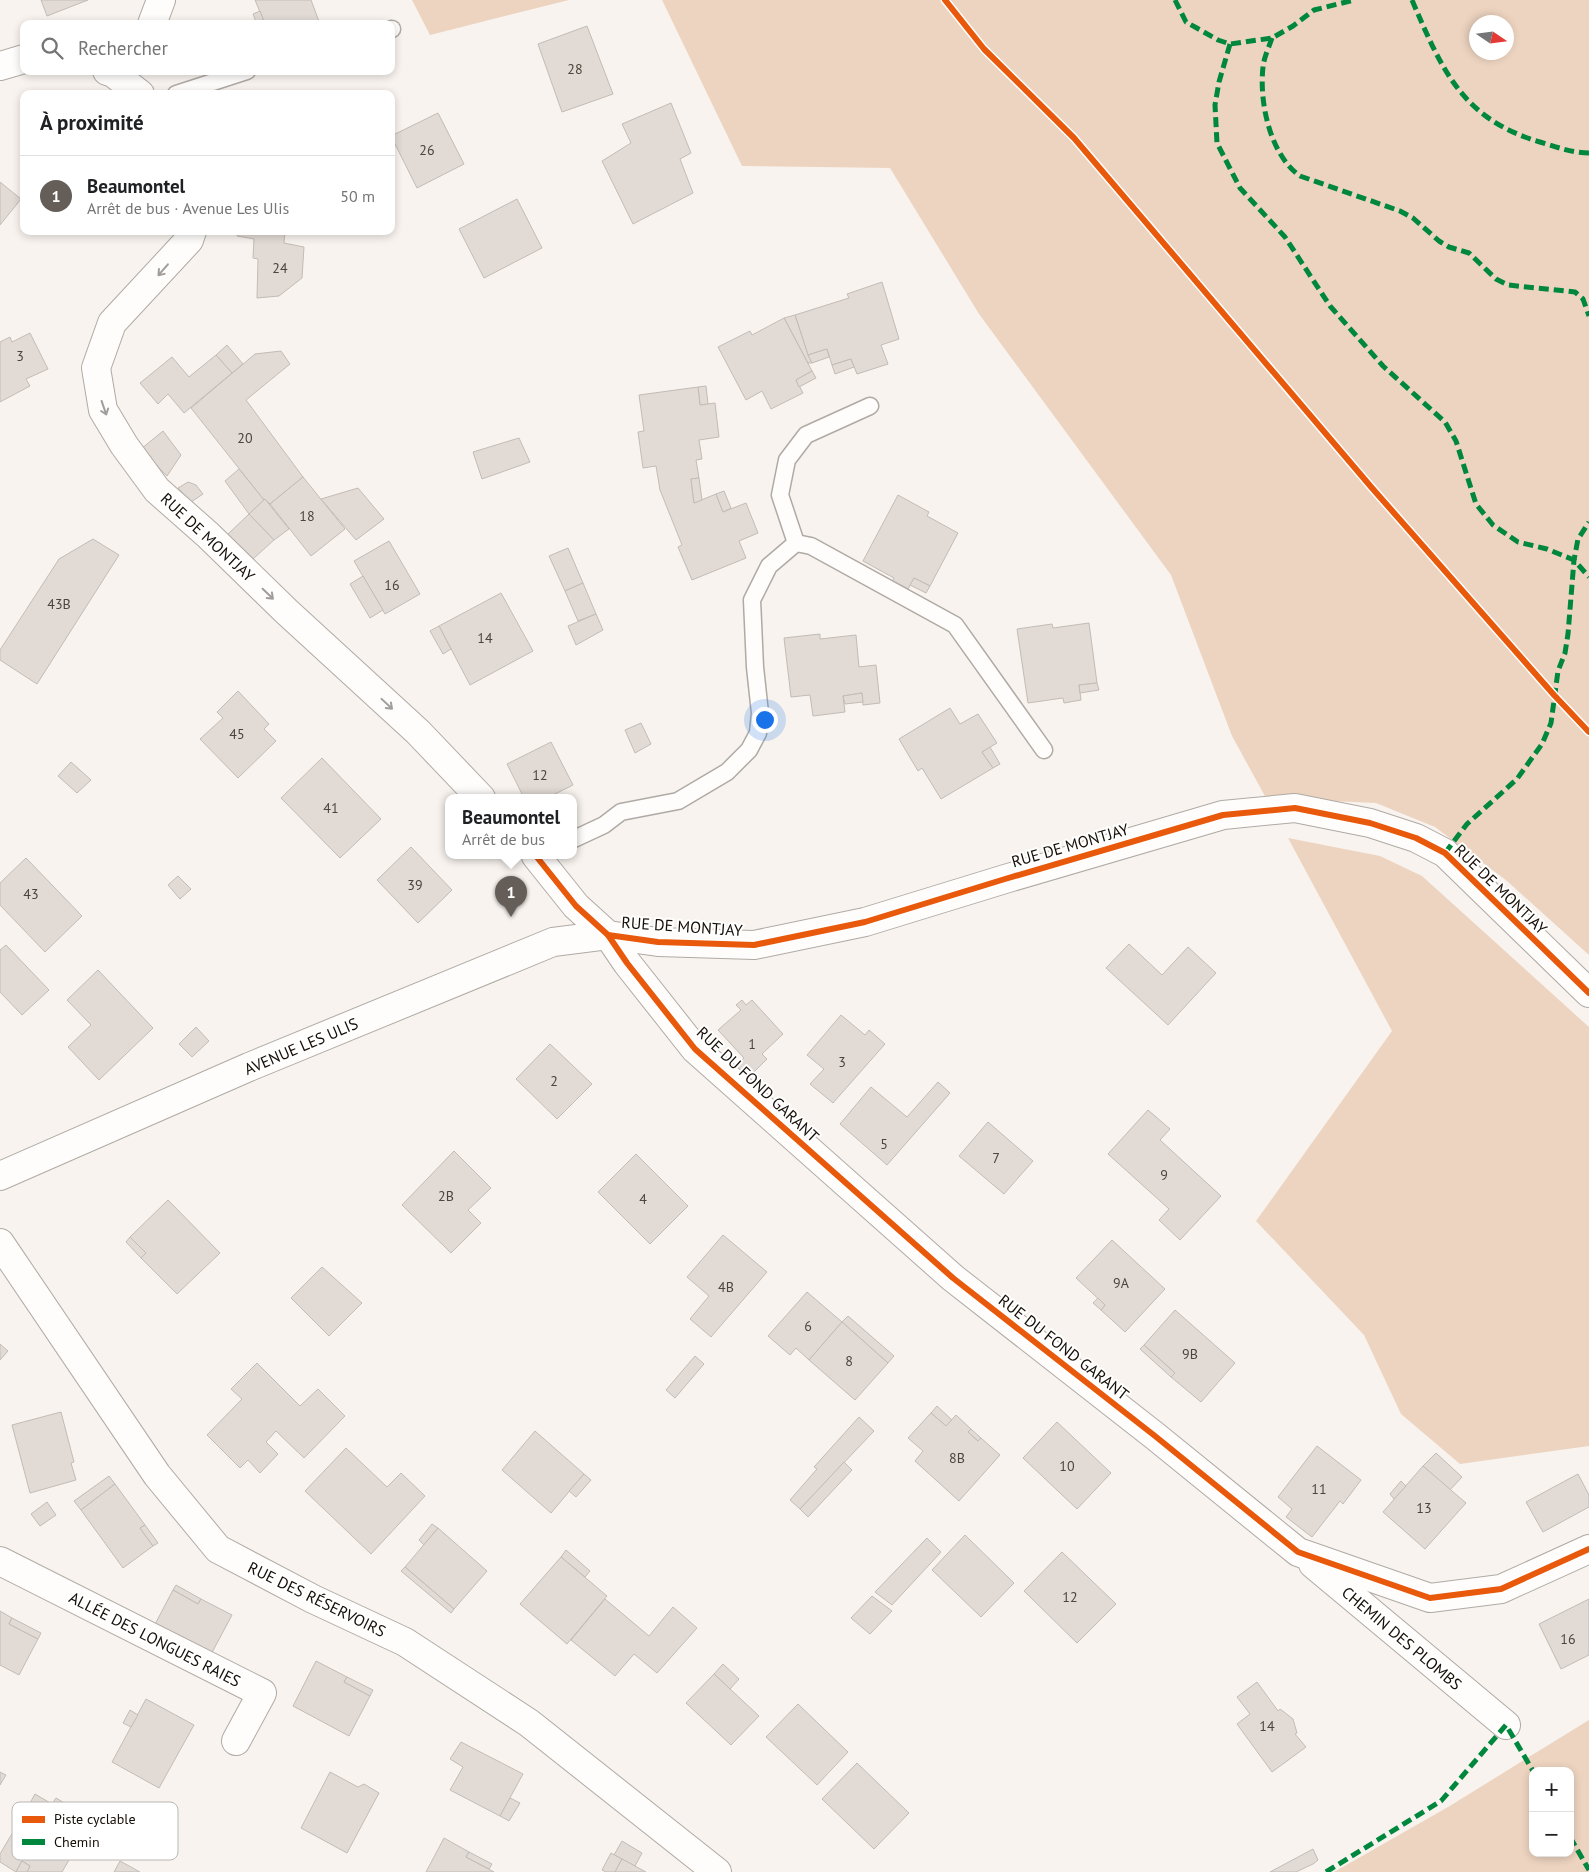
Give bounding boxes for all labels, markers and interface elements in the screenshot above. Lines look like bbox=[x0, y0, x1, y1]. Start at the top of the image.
north arrow bbox=[1469, 15, 1514, 60]
search box bbox=[20, 20, 395, 75]
icon: search bbox=[38, 34, 66, 62]
text: Rechercher bbox=[78, 36, 168, 60]
house number: 28 bbox=[567, 60, 583, 78]
text: À proximité bbox=[40, 109, 144, 136]
house number: 26 bbox=[419, 141, 435, 159]
text: Beaumontel bbox=[87, 174, 185, 198]
text: 1 bbox=[51, 186, 61, 206]
text: 50 m bbox=[340, 186, 375, 206]
text: Arrêt de bus · Avenue Les Ulis bbox=[87, 198, 289, 218]
house number: 24 bbox=[272, 259, 288, 277]
one-way arrow bbox=[157, 263, 169, 276]
house number: 3 bbox=[16, 347, 24, 365]
one-way arrow bbox=[100, 400, 109, 415]
house number: 20 bbox=[237, 429, 253, 447]
street label: RUE DE MONTJAY bbox=[157, 488, 259, 586]
house number: 18 bbox=[299, 507, 315, 525]
house number: 16 bbox=[384, 576, 400, 594]
one-way arrow bbox=[262, 587, 274, 599]
house number: 43B bbox=[47, 595, 71, 613]
house number: 14 bbox=[477, 629, 493, 647]
one-way arrow bbox=[381, 698, 394, 710]
your location bbox=[752, 707, 778, 733]
house number: 45 bbox=[229, 725, 245, 743]
house number: 12 bbox=[532, 766, 548, 784]
popup bbox=[445, 794, 577, 859]
house number: 41 bbox=[323, 799, 339, 817]
text: Beaumontel bbox=[462, 805, 560, 829]
street label: RUE DE MONTJAY bbox=[1009, 819, 1131, 871]
text: Arrêt de bus bbox=[462, 829, 545, 849]
street label: RUE DE MONTJAY bbox=[1450, 840, 1552, 938]
house number: 39 bbox=[407, 876, 423, 894]
pin: 1 bbox=[495, 876, 527, 917]
house number: 43 bbox=[23, 885, 39, 903]
street label: RUE DE MONTJAY bbox=[621, 912, 743, 940]
street label: AVENUE LES ULIS bbox=[241, 1013, 361, 1079]
street label: RUE DU FOND GARANT bbox=[693, 1022, 823, 1146]
house number: 1 bbox=[748, 1035, 756, 1053]
house number: 3 bbox=[838, 1053, 846, 1071]
house number: 2 bbox=[550, 1072, 558, 1090]
house number: 5 bbox=[880, 1135, 888, 1153]
house number: 7 bbox=[992, 1149, 1000, 1167]
house number: 9 bbox=[1160, 1166, 1168, 1184]
house number: 2B bbox=[438, 1187, 454, 1205]
house number: 4 bbox=[639, 1190, 647, 1208]
house number: 9A bbox=[1113, 1274, 1130, 1292]
house number: 4B bbox=[718, 1278, 734, 1296]
street label: RUE DU FOND GARANT bbox=[995, 1290, 1133, 1404]
house number: 6 bbox=[804, 1317, 812, 1335]
house number: 9B bbox=[1182, 1345, 1198, 1363]
house number: 8 bbox=[845, 1352, 853, 1370]
house number: 8B bbox=[949, 1449, 965, 1467]
house number: 10 bbox=[1059, 1457, 1075, 1475]
house number: 11 bbox=[1311, 1480, 1327, 1498]
house number: 13 bbox=[1416, 1499, 1432, 1517]
street label: RUE DES RÉSERVOIRS bbox=[245, 1557, 389, 1641]
street label: CHEMIN DES PLOMBS bbox=[1338, 1582, 1466, 1694]
street label: ALLÉE DES LONGUES RAIES bbox=[66, 1587, 244, 1691]
house number: 12 bbox=[1062, 1588, 1078, 1606]
house number: 16 bbox=[1560, 1630, 1576, 1648]
house number: 14 bbox=[1259, 1717, 1275, 1735]
map controls bbox=[1529, 1767, 1574, 1857]
button: + bbox=[1529, 1767, 1574, 1812]
legend bbox=[12, 1802, 178, 1860]
text: Piste cyclable bbox=[54, 1810, 136, 1828]
button: − bbox=[1529, 1812, 1574, 1857]
text: Chemin bbox=[54, 1833, 100, 1851]

